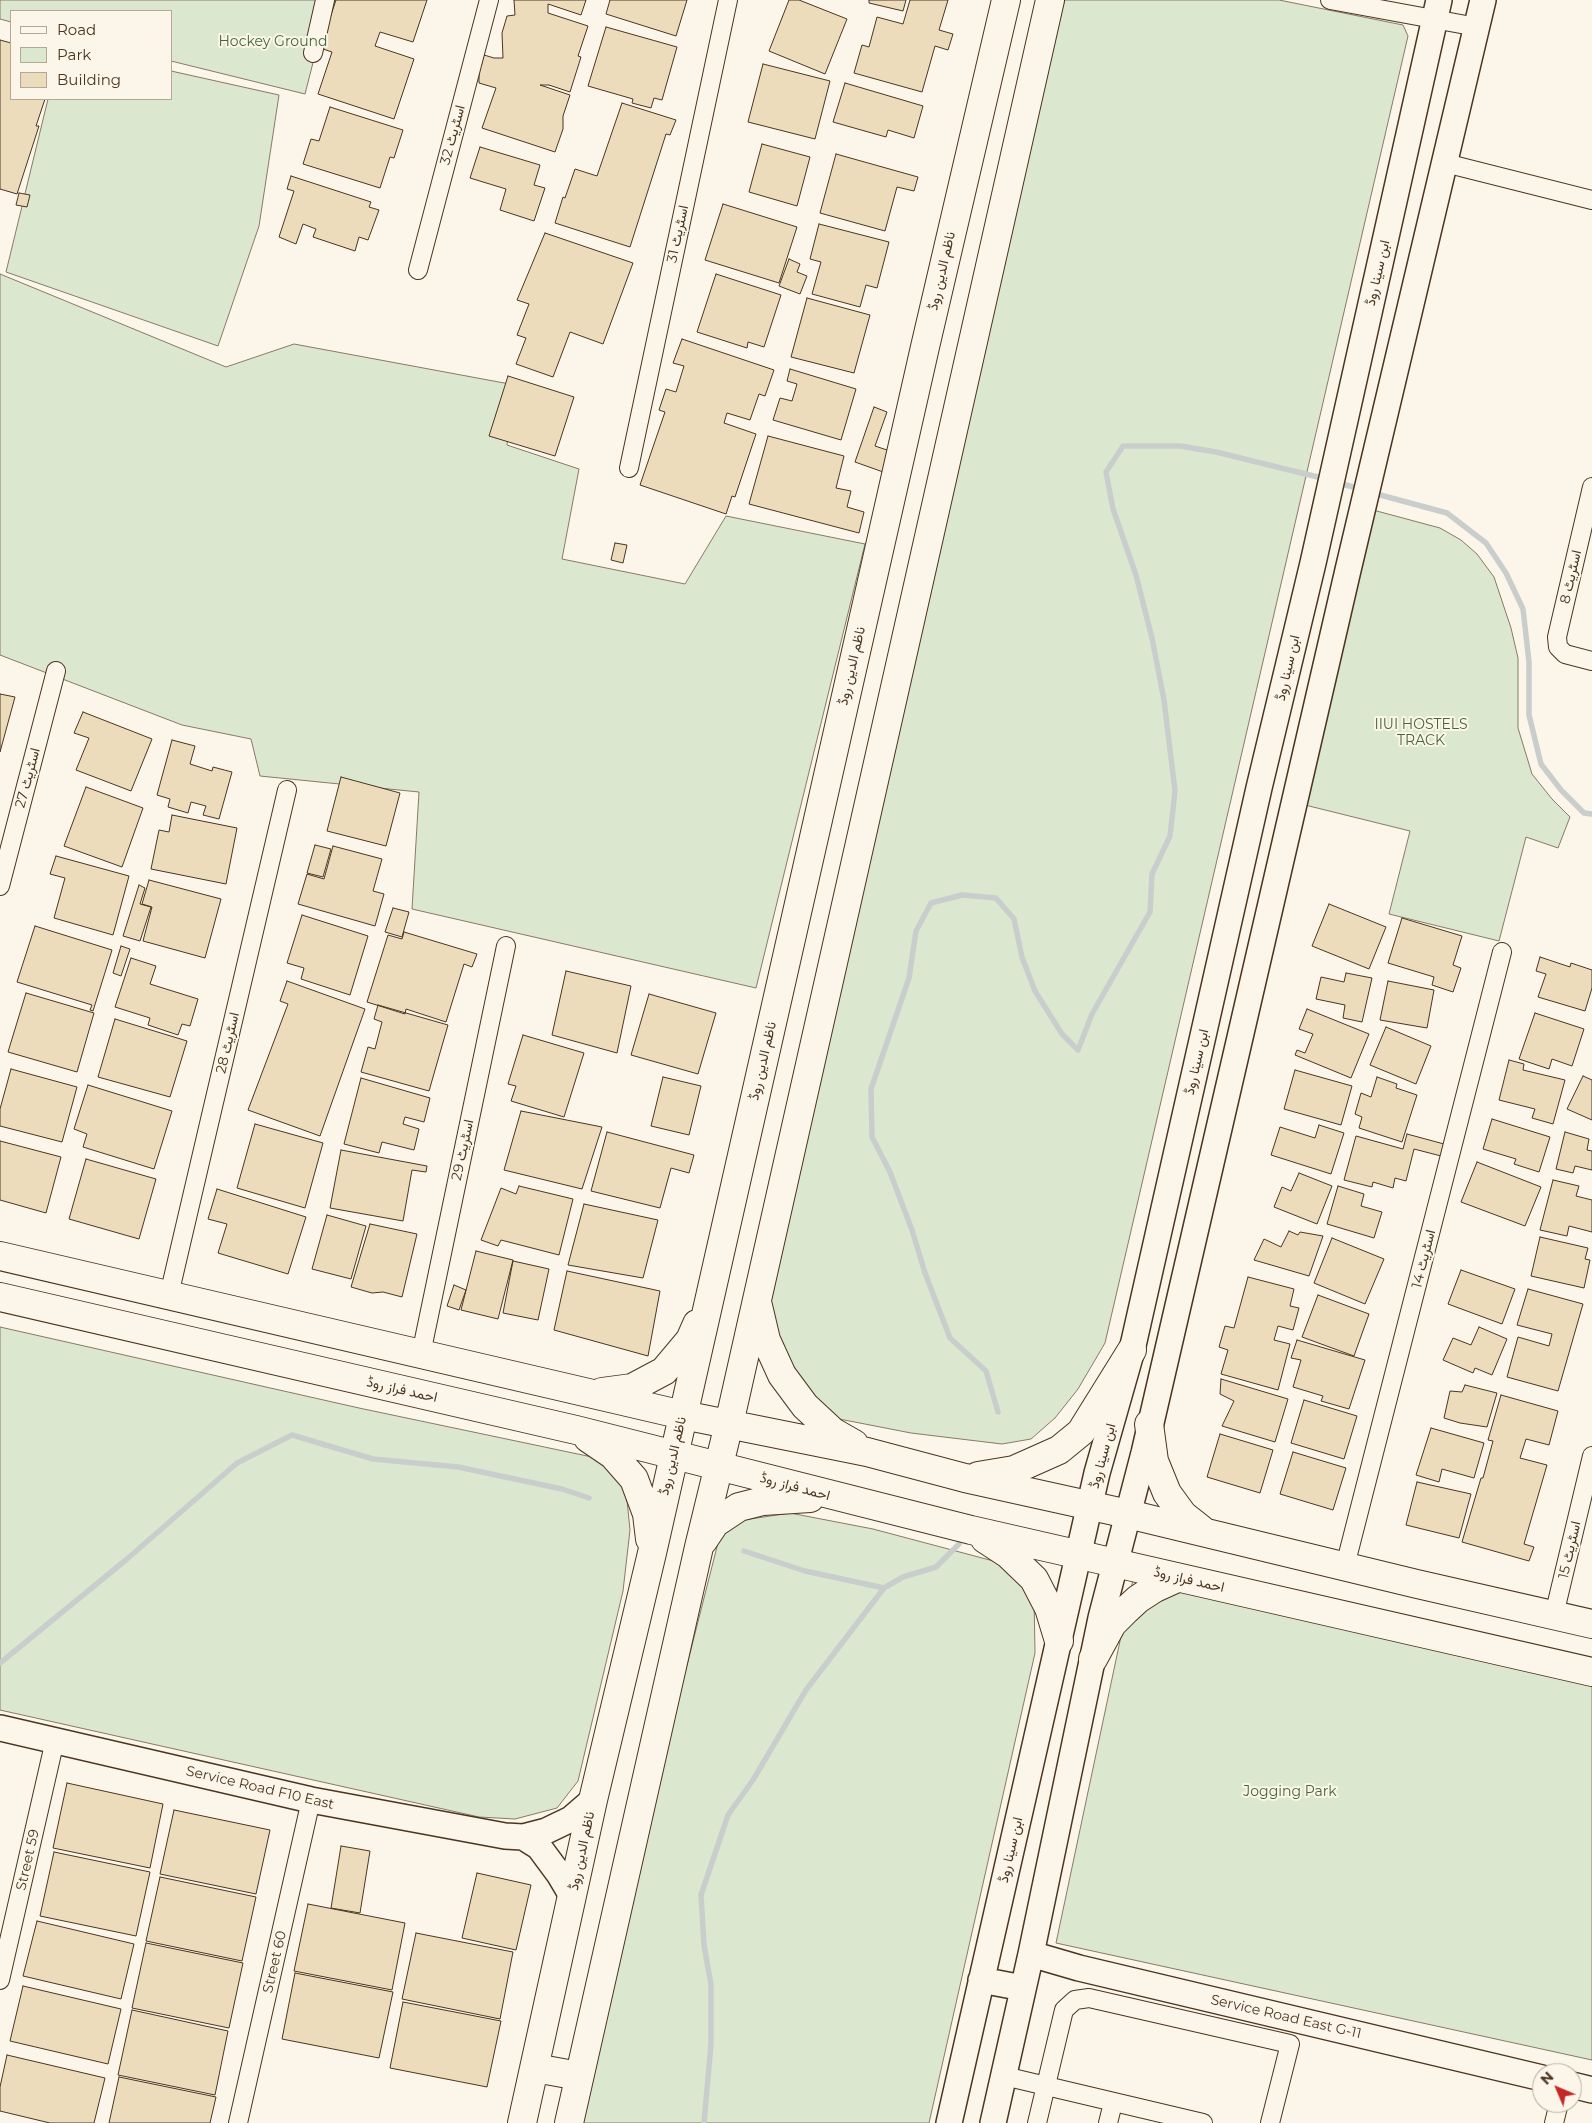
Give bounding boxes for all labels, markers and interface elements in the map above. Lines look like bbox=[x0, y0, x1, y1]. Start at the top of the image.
legend bbox=[10, 10, 172, 100]
text: Road bbox=[57, 20, 96, 39]
park label: Hockey Ground bbox=[218, 34, 328, 50]
text: Park bbox=[57, 45, 91, 64]
text: Building bbox=[57, 70, 121, 89]
street label: اسٹریٹ 32 bbox=[437, 103, 469, 167]
street label: اسٹریٹ 31 bbox=[664, 204, 692, 264]
street label: ناظم الدین روڈ bbox=[925, 230, 959, 312]
street label: ابن سینا روڈ bbox=[1362, 239, 1394, 307]
street label: اسٹریٹ 8 bbox=[1557, 549, 1585, 605]
street label: ناظم الدین روڈ bbox=[835, 625, 869, 707]
street label: ابن سینا روڈ bbox=[1272, 634, 1304, 702]
park label: IIUI HOSTELS TRACK bbox=[1374, 717, 1468, 750]
street label: اسٹریٹ 27 bbox=[12, 746, 44, 810]
street label: اسٹریٹ 28 bbox=[213, 1011, 243, 1075]
street label: ناظم الدین روڈ bbox=[746, 1020, 780, 1102]
street label: ابن سینا روڈ bbox=[1181, 1028, 1213, 1096]
street label: اسٹریٹ 29 bbox=[448, 1118, 478, 1182]
street label: اسٹریٹ 14 bbox=[1409, 1228, 1439, 1290]
street label: احمد فراز روڈ bbox=[365, 1374, 439, 1406]
street label: ناظم الدین روڈ bbox=[656, 1415, 690, 1497]
street label: ابن سینا روڈ bbox=[1086, 1422, 1120, 1490]
street label: احمد فراز روڈ bbox=[758, 1470, 832, 1504]
street label: اسٹریٹ 15 bbox=[1555, 1520, 1585, 1580]
street label: احمد فراز روڈ bbox=[1152, 1564, 1226, 1596]
street label: Service Road F10 East bbox=[184, 1763, 336, 1813]
park label: Jogging Park bbox=[1243, 1784, 1337, 1800]
street label: ناظم الدین روڈ bbox=[565, 1810, 599, 1892]
street label: ابن سینا روڈ bbox=[995, 1816, 1027, 1884]
street label: Street 59 bbox=[13, 1828, 43, 1892]
street label: Street 60 bbox=[260, 1929, 290, 1995]
street label: Service Road East G-11 bbox=[1209, 1991, 1363, 2043]
north arrow bbox=[1532, 2063, 1582, 2113]
text: N bbox=[1537, 2068, 1557, 2088]

